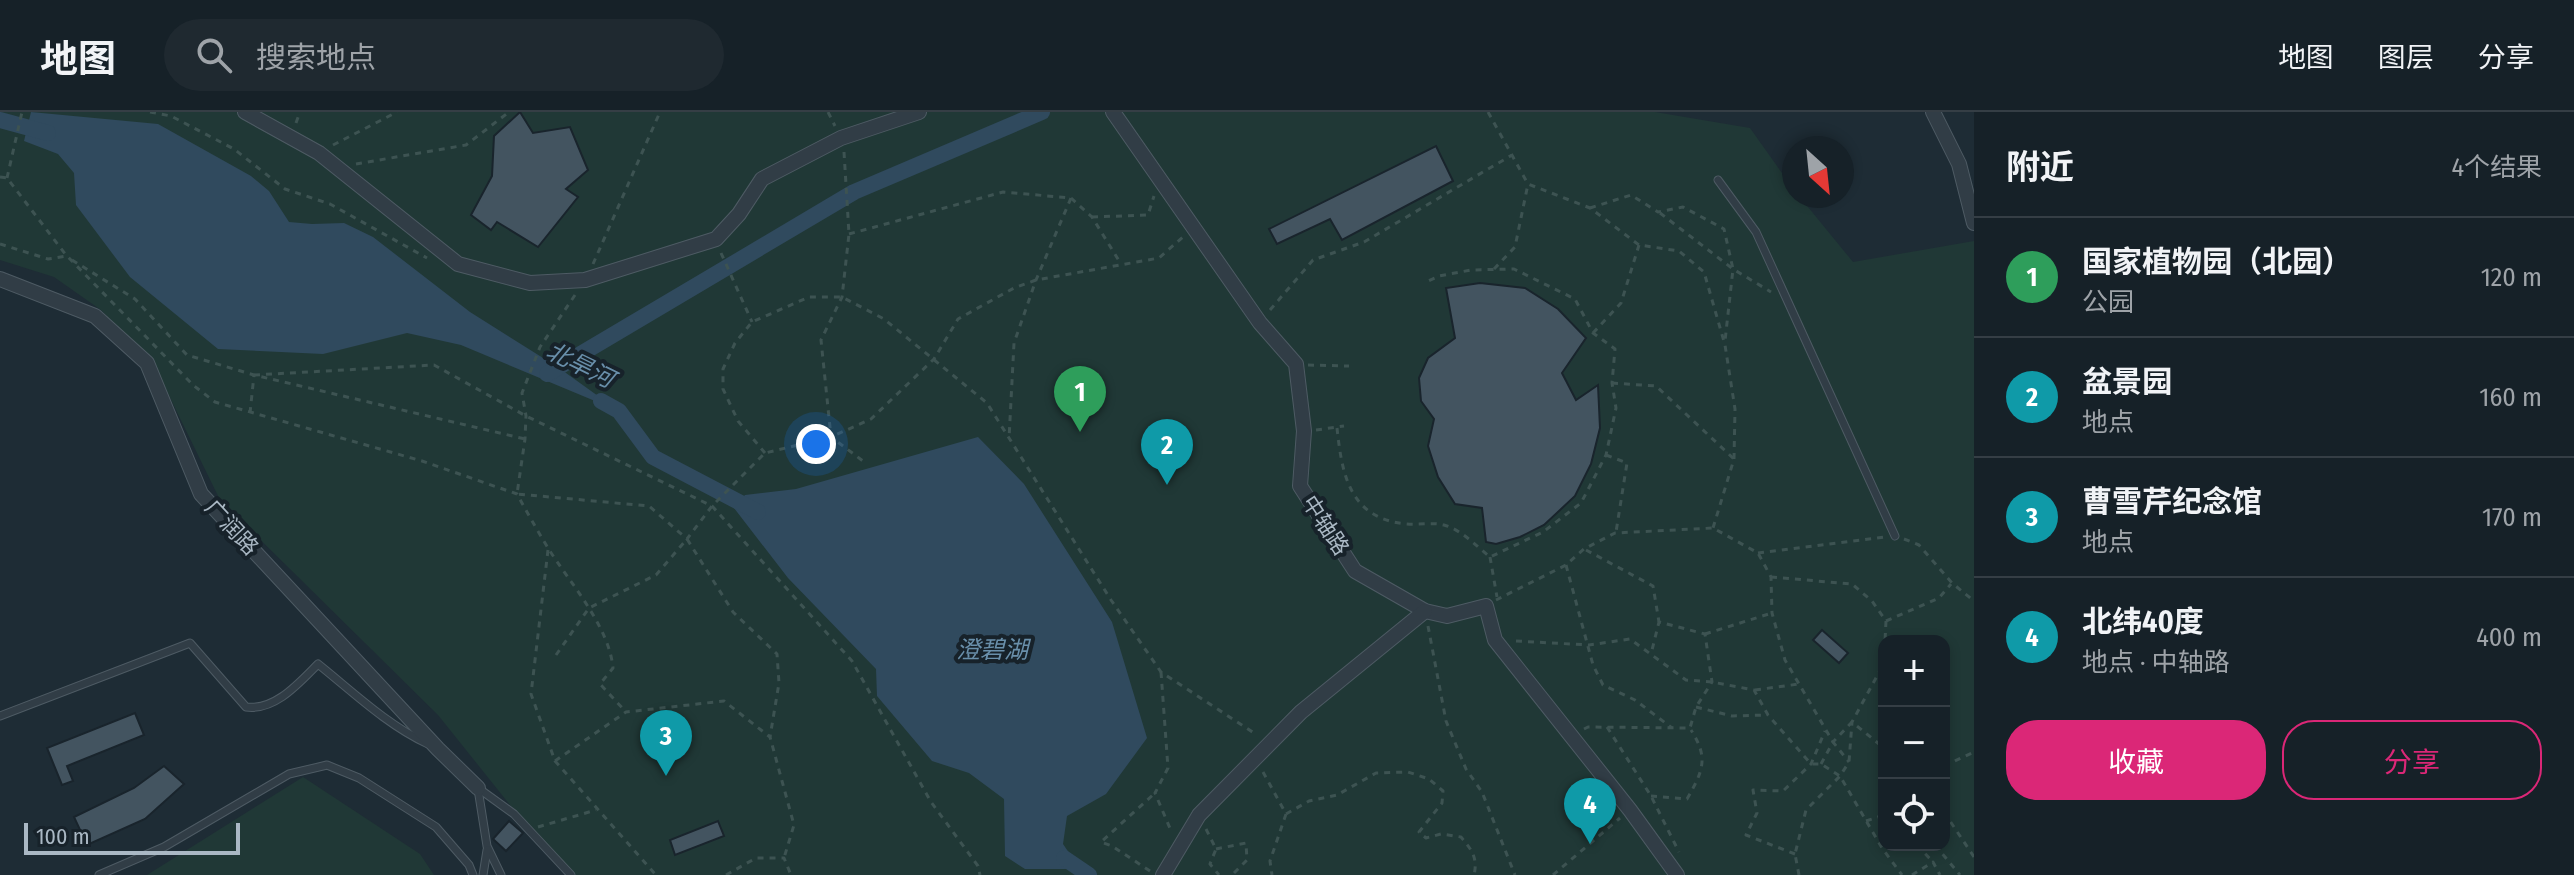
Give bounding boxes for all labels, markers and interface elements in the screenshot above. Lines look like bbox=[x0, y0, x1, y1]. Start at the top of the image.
search box bbox=[164, 19, 724, 91]
icon: search bbox=[192, 33, 236, 77]
text: 地图 bbox=[40, 36, 116, 82]
text: 搜索地点 bbox=[256, 40, 376, 76]
text: 地图 bbox=[2278, 41, 2334, 74]
text: 图层 bbox=[2378, 41, 2434, 74]
text: 分享 bbox=[2478, 41, 2534, 74]
north arrow bbox=[1782, 136, 1854, 208]
text: 附近 bbox=[2006, 147, 2074, 188]
text: 4个结果 bbox=[2451, 152, 2542, 183]
text: 国家植物园（北园） bbox=[2082, 244, 2352, 280]
text: 1 bbox=[2027, 262, 2038, 293]
text: 120 m bbox=[2481, 262, 2542, 293]
text: 公园 bbox=[2082, 287, 2134, 318]
water label: 北旱河 bbox=[542, 337, 622, 395]
text: 盆景园 bbox=[2082, 364, 2172, 400]
pin: 1 bbox=[1054, 366, 1106, 432]
text: 2 bbox=[2026, 382, 2038, 413]
text: 160 m bbox=[2479, 382, 2542, 413]
text: 地点 bbox=[2082, 407, 2134, 438]
pin: 2 bbox=[1141, 419, 1193, 485]
your location bbox=[796, 424, 836, 464]
text: 曹雪芹纪念馆 bbox=[2082, 484, 2262, 520]
street label: 中轴路 bbox=[1296, 490, 1355, 560]
street label: 广润路 bbox=[199, 494, 264, 561]
text: 3 bbox=[2026, 502, 2038, 533]
text: 170 m bbox=[2482, 502, 2542, 533]
text: 地点 bbox=[2082, 527, 2134, 558]
text: 北纬40度 bbox=[2082, 604, 2204, 640]
text: 4 bbox=[2025, 622, 2039, 653]
text: 400 m bbox=[2476, 622, 2542, 653]
map controls bbox=[1878, 635, 1950, 851]
button: + bbox=[1878, 635, 1950, 707]
water label: 澄碧湖 bbox=[956, 636, 1032, 664]
text: 地点 · 中轴路 bbox=[2082, 647, 2230, 678]
button: − bbox=[1878, 707, 1950, 779]
pin: 3 bbox=[640, 710, 692, 776]
button: 收藏 bbox=[2006, 720, 2266, 800]
button: 分享 bbox=[2282, 720, 2542, 800]
pin: 4 bbox=[1564, 778, 1616, 844]
button: locate bbox=[1878, 779, 1950, 851]
scale bar bbox=[24, 819, 240, 855]
text: 100 m bbox=[36, 823, 90, 850]

